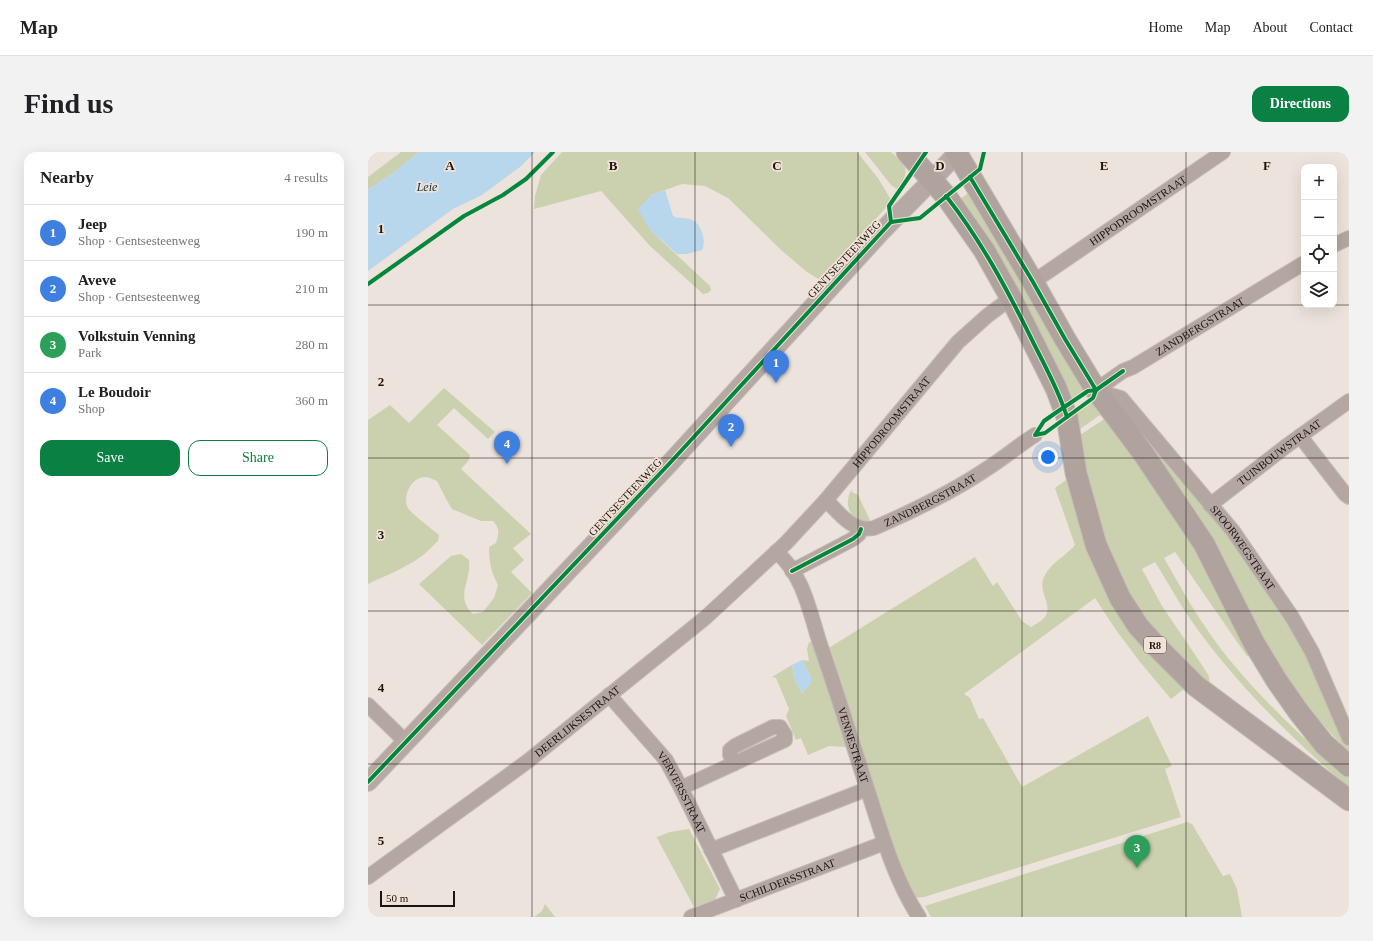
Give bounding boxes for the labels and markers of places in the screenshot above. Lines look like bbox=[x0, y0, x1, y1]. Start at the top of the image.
pin: 1 bbox=[763, 350, 789, 383]
pin: 2 bbox=[718, 414, 744, 447]
pin: 4 bbox=[494, 431, 520, 464]
pin: 3 bbox=[1124, 835, 1150, 868]

